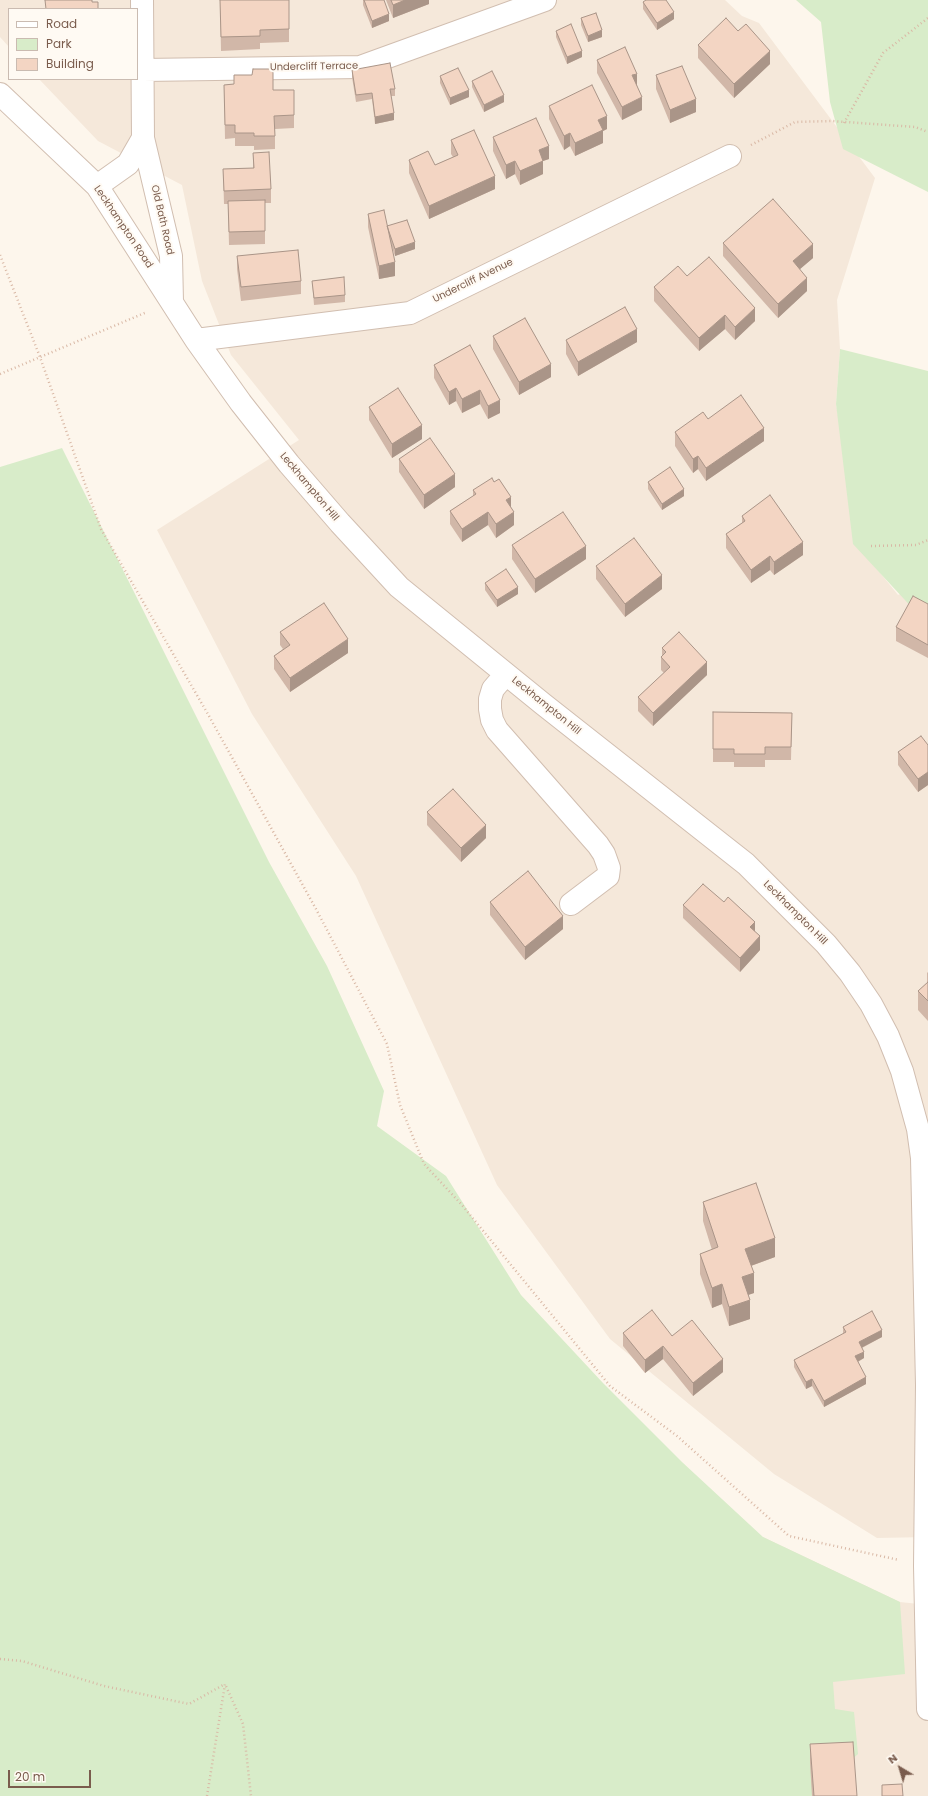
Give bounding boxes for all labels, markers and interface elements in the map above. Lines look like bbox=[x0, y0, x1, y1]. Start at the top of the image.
legend bbox=[8, 8, 138, 80]
text: Road bbox=[46, 15, 77, 32]
text: Park bbox=[46, 35, 72, 52]
text: Building bbox=[46, 55, 94, 72]
street label: Undercliff Terrace bbox=[270, 60, 358, 74]
street label: Leckhampton Road bbox=[91, 183, 155, 271]
street label: Old Bath Road bbox=[148, 184, 176, 256]
street label: Undercliff Avenue bbox=[431, 256, 515, 306]
street label: Leckhampton Hill bbox=[277, 450, 341, 524]
street label: Leckhampton Hill bbox=[509, 674, 583, 738]
street label: Leckhampton Hill bbox=[761, 879, 829, 947]
north arrow bbox=[880, 1748, 920, 1788]
text: N bbox=[884, 1750, 901, 1767]
scale bar bbox=[10, 1762, 93, 1788]
text: 20 m bbox=[15, 1768, 45, 1785]

